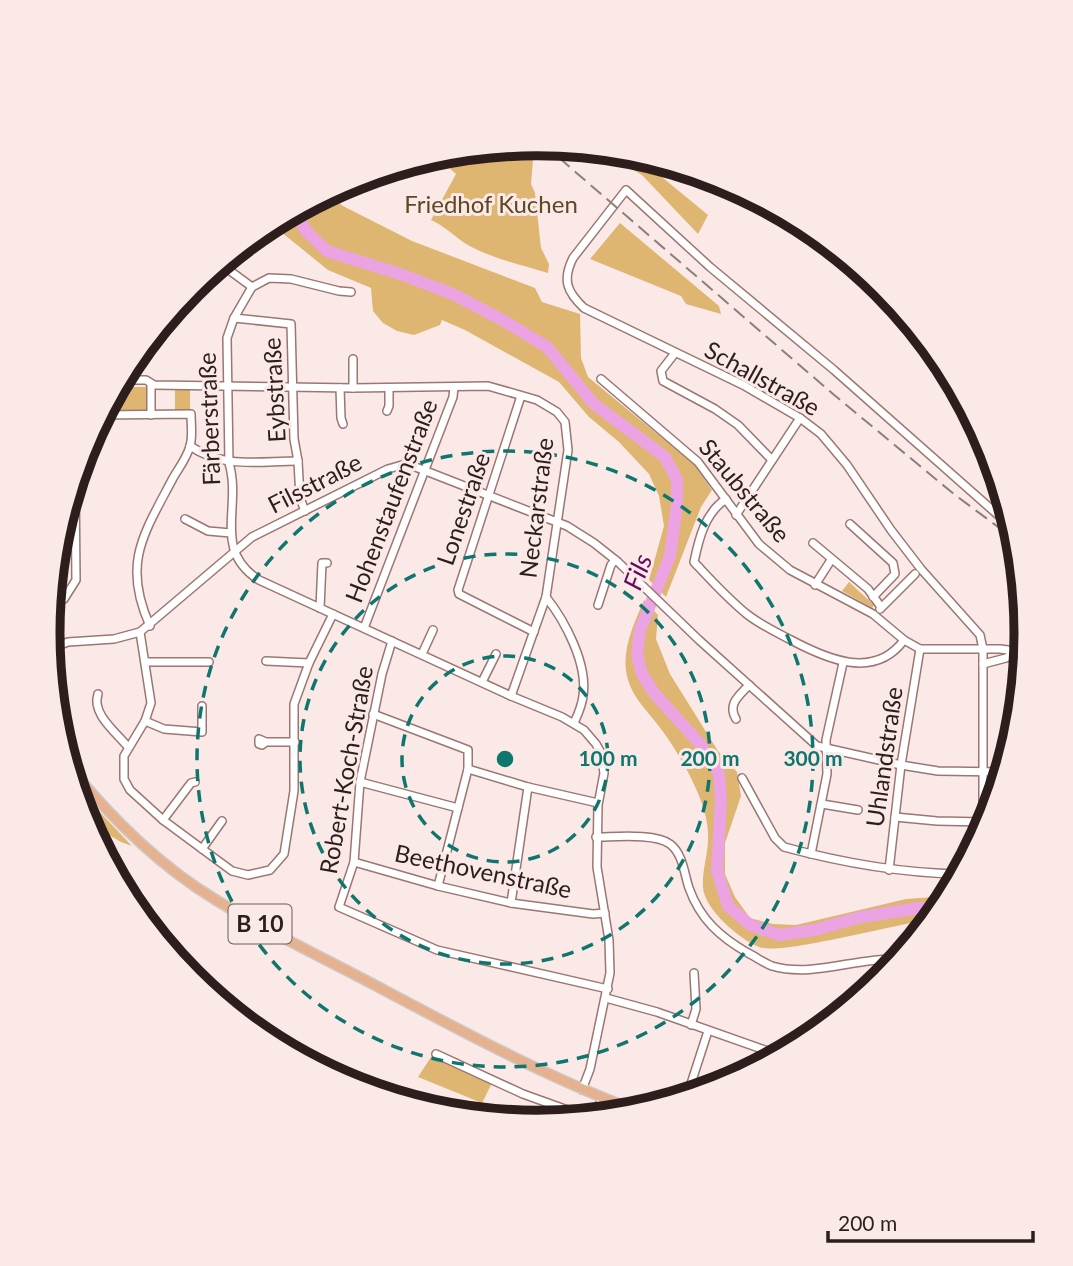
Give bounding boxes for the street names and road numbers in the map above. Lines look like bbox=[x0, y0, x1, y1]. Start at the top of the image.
street label: Schallstraße bbox=[700, 334, 825, 421]
street label: Eybstraße bbox=[256, 337, 291, 443]
street label: Färberstraße bbox=[192, 352, 225, 486]
street label: Hohenstaufenstraße bbox=[338, 395, 443, 606]
street label: Staubstraße bbox=[694, 432, 797, 548]
street label: Neckarstraße bbox=[513, 436, 558, 580]
street label: Filsstraße bbox=[263, 447, 366, 519]
street label: Lonestraße bbox=[430, 448, 495, 569]
street label: Robert-Koch-Straße bbox=[313, 663, 378, 876]
street label: Uhlandstraße bbox=[859, 685, 908, 829]
street label: Beethovenstraße bbox=[392, 838, 574, 903]
road number: B 10 bbox=[229, 904, 292, 944]

